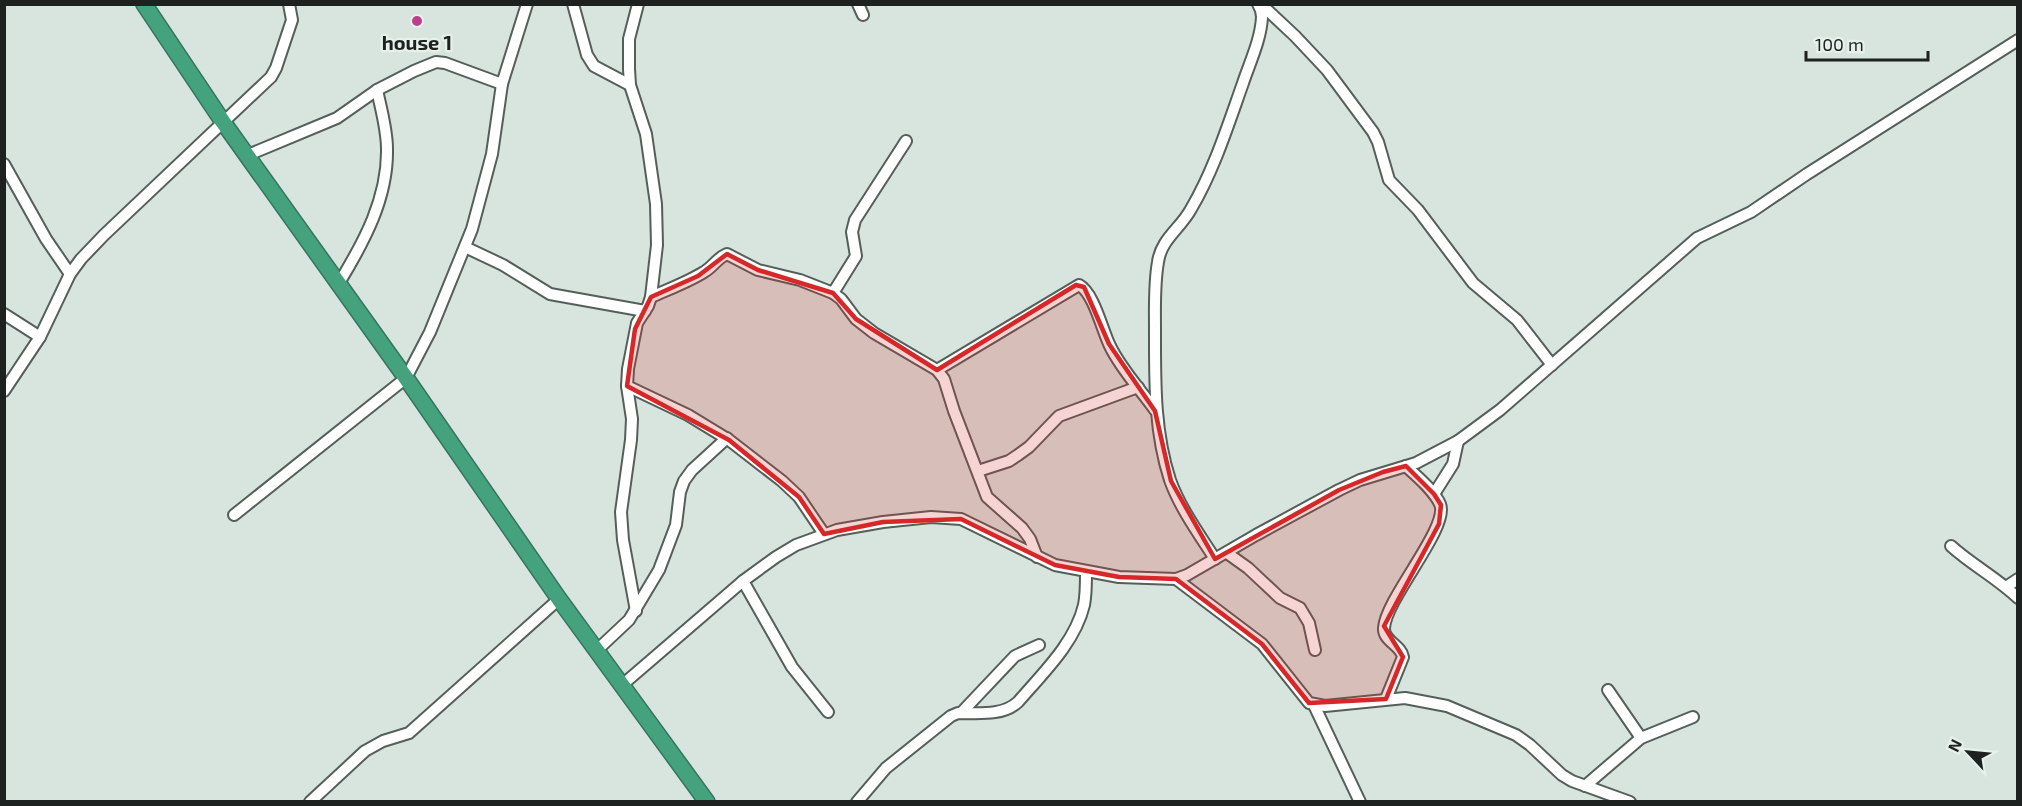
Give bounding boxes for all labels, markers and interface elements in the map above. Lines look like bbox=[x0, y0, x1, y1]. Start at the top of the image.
marker: house 1 bbox=[410, 14, 424, 28]
scale bar bbox=[1806, 24, 1928, 62]
place label: house 1 bbox=[382, 30, 452, 54]
text: 100 m bbox=[1815, 33, 1864, 55]
north arrow bbox=[1938, 722, 1998, 782]
text: N bbox=[1943, 736, 1965, 755]

